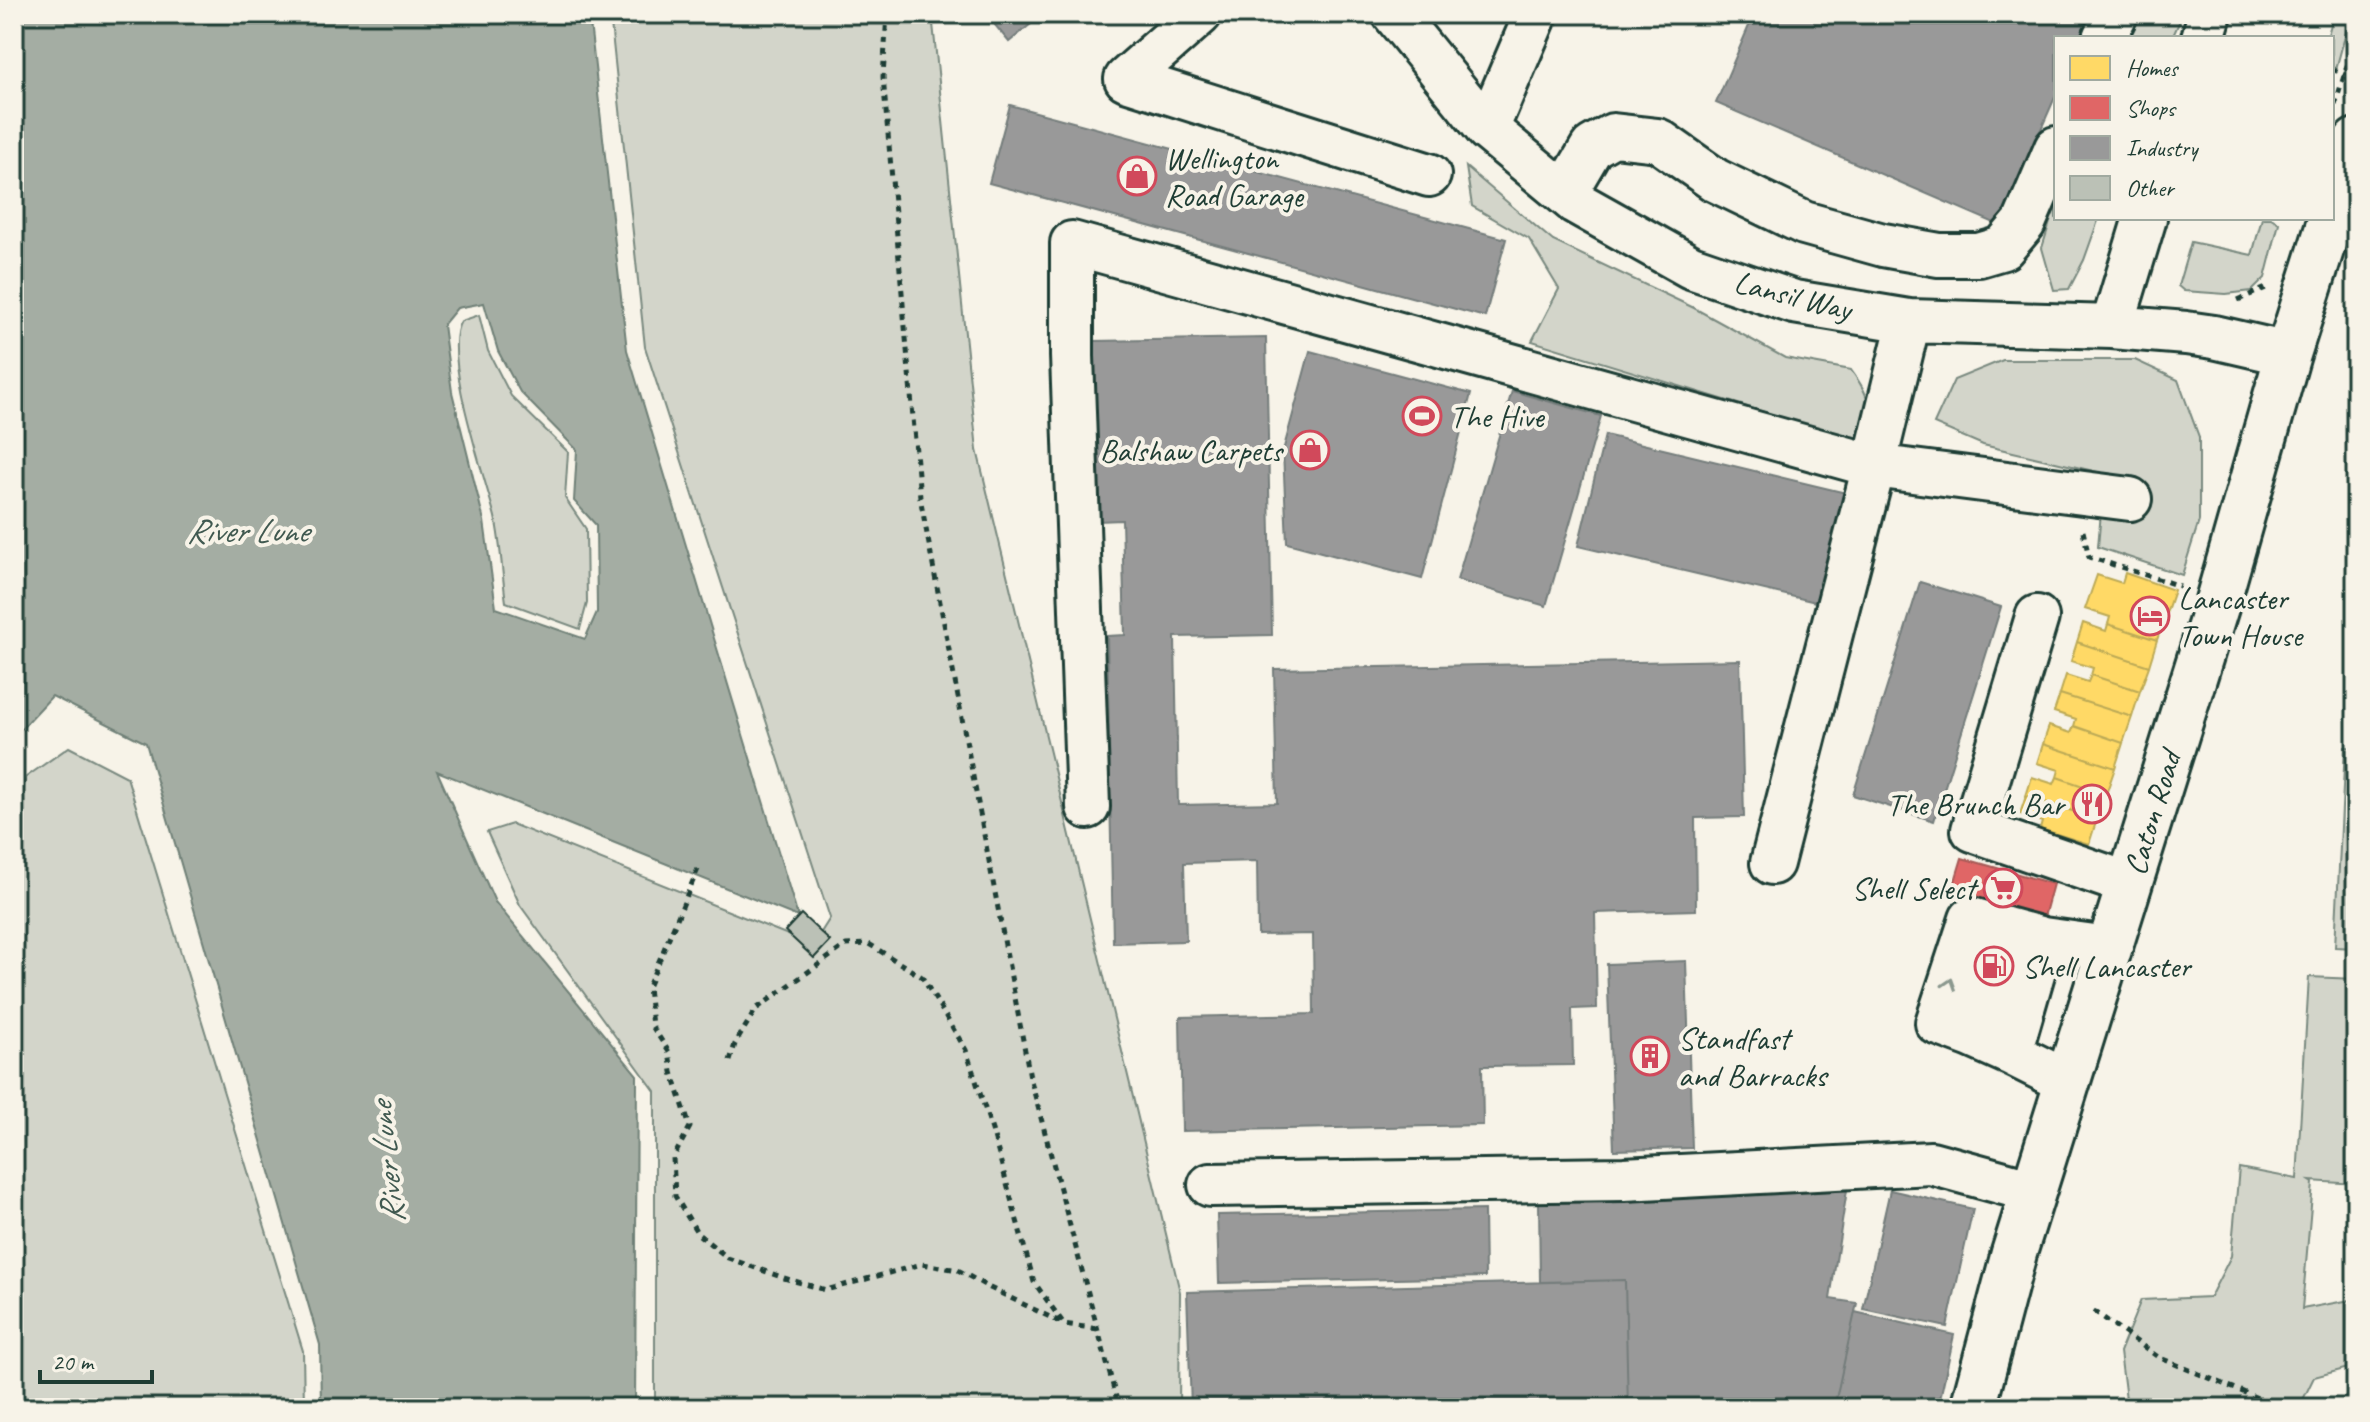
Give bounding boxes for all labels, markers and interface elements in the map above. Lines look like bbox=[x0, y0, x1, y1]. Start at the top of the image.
legend bbox=[2054, 36, 2334, 220]
text: Homes bbox=[2126, 53, 2179, 83]
text: Shops bbox=[2126, 93, 2177, 123]
text: Industry bbox=[2126, 133, 2199, 163]
place label: Wellington Road Garage bbox=[1165, 138, 1305, 216]
shop icon: Wellington Road Garage bbox=[1116, 155, 1158, 197]
text: Other bbox=[2126, 173, 2176, 203]
street label: Lansil Way bbox=[1730, 261, 1859, 331]
sports icon: The Hive bbox=[1401, 395, 1443, 437]
place label: The Hive bbox=[1450, 396, 1546, 437]
shop icon: Balshaw Carpets bbox=[1289, 429, 1331, 471]
place label: Balshaw Carpets bbox=[1100, 430, 1284, 471]
water label: River Lune bbox=[186, 509, 313, 552]
place label: Lancaster Town House bbox=[2178, 578, 2305, 656]
hotel icon: Lancaster Town House bbox=[2129, 595, 2171, 637]
street label: Caton Road bbox=[2114, 742, 2192, 880]
restaurant icon: The Brunch Bar bbox=[2071, 783, 2113, 825]
place label: The Brunch Bar bbox=[1887, 784, 2066, 825]
supermarket icon: Shell Select bbox=[1982, 867, 2024, 909]
place label: Shell Select bbox=[1851, 868, 1979, 909]
fuel station icon: Shell Lancaster bbox=[1973, 945, 2015, 987]
place label: Shell Lancaster bbox=[2022, 946, 2193, 987]
one-way arrow bbox=[1940, 978, 1956, 992]
place label: Standfast and Barracks bbox=[1678, 1018, 1829, 1096]
building icon: Standfast and Barracks bbox=[1629, 1035, 1671, 1077]
water label: River Lune bbox=[358, 1096, 414, 1225]
scale bar bbox=[40, 1334, 152, 1384]
text: 20 m bbox=[52, 1347, 95, 1377]

